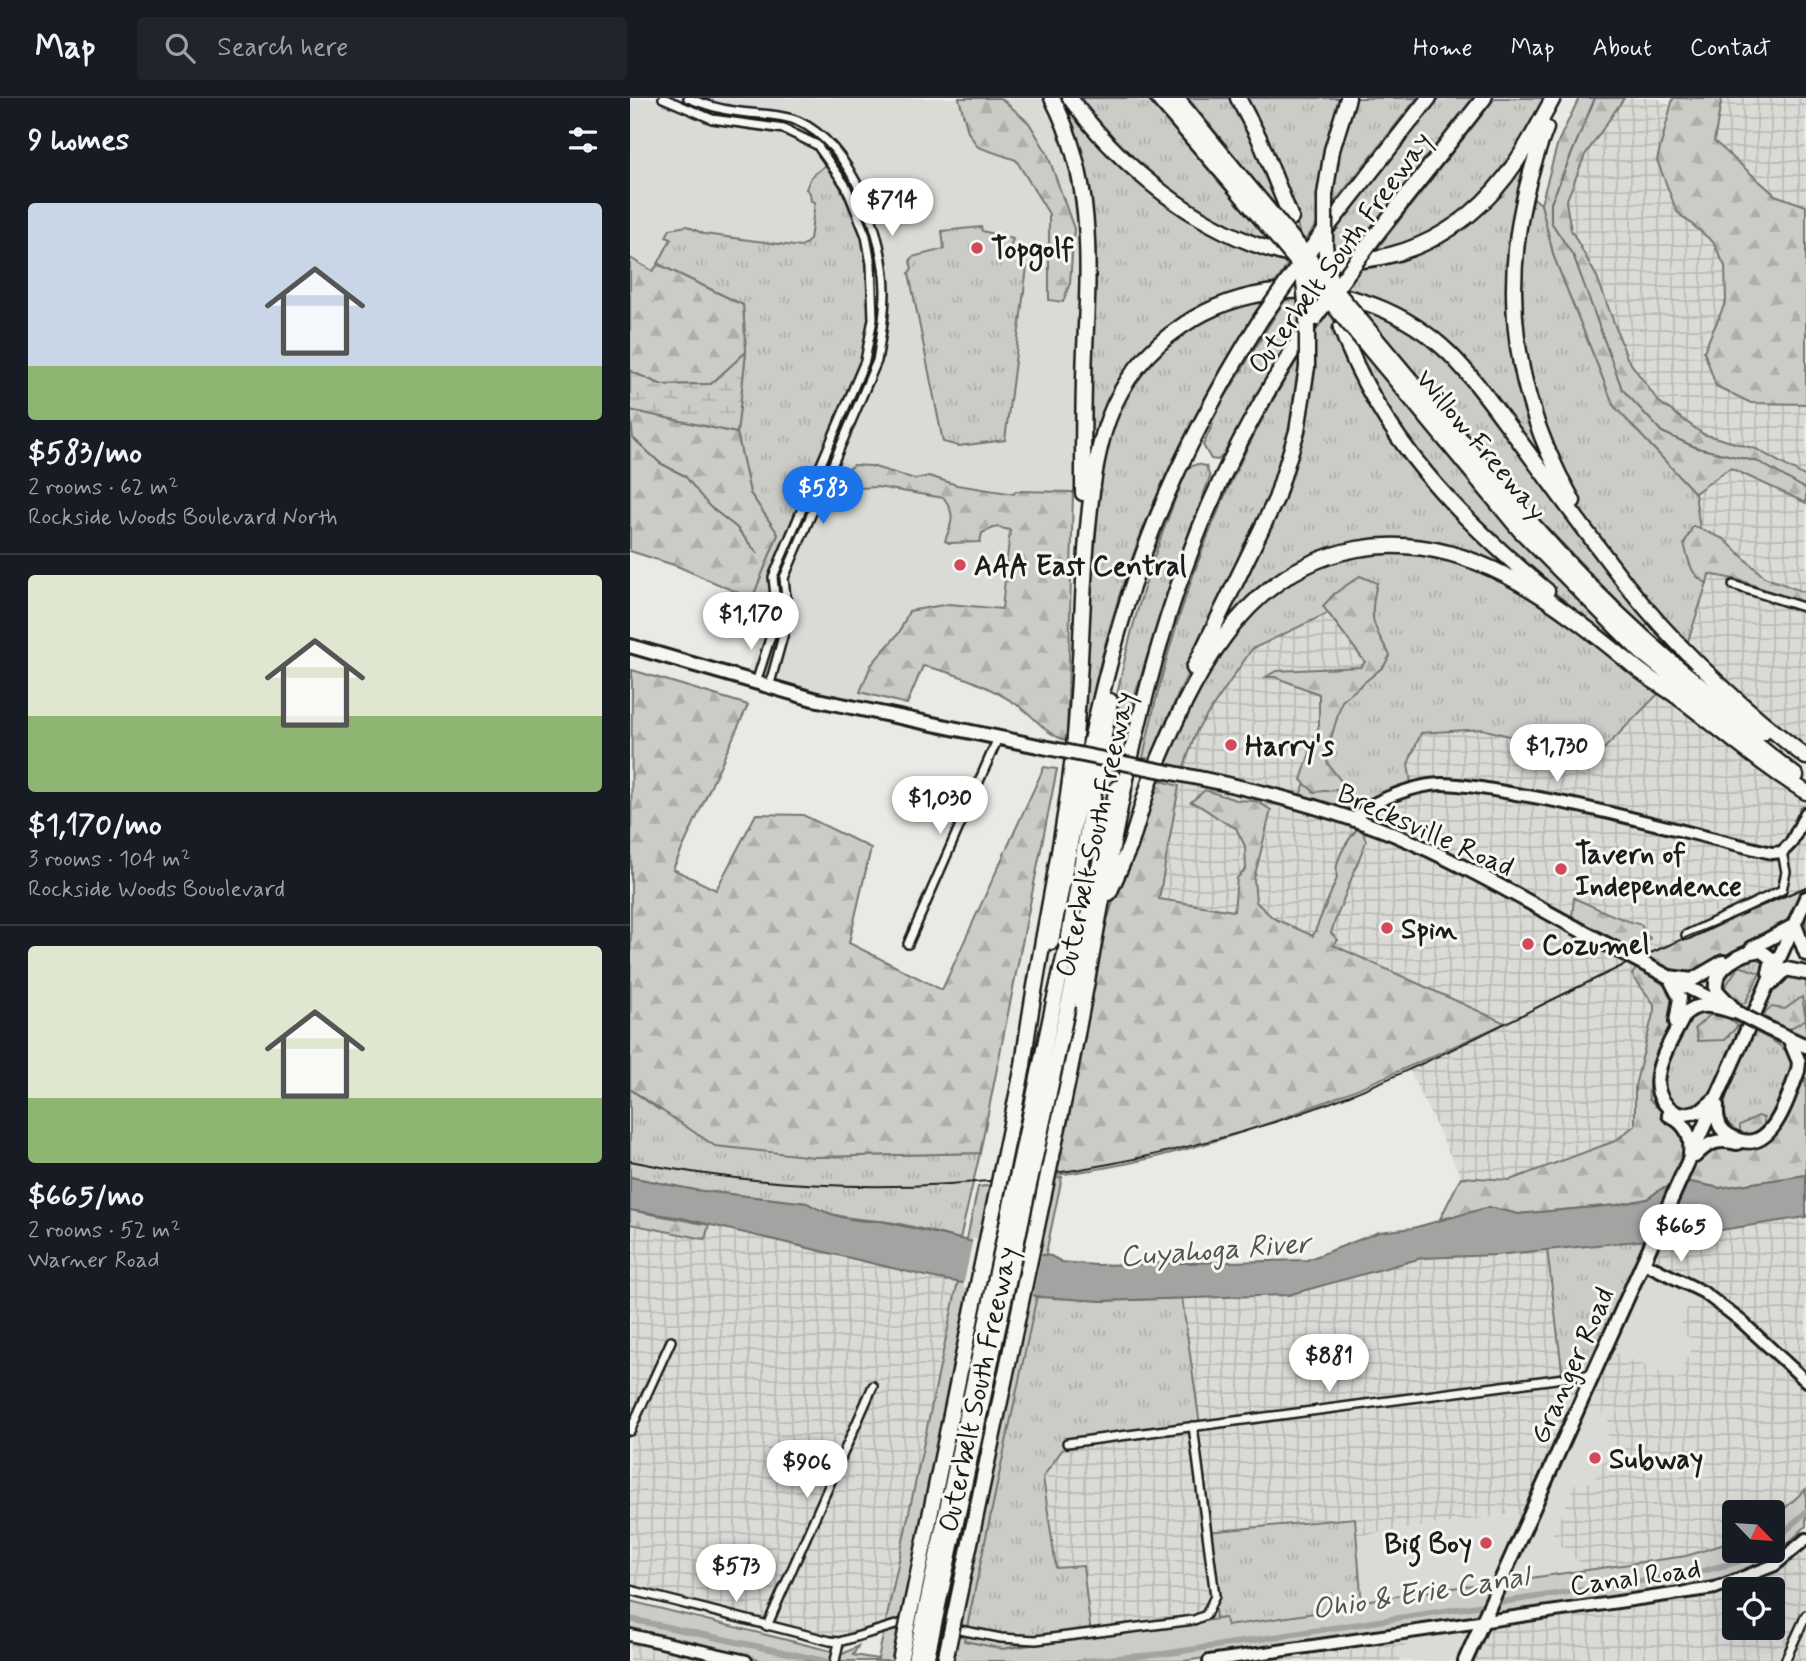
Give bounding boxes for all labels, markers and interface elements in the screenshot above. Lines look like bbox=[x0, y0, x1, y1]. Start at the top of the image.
search box bbox=[137, 17, 627, 80]
text: Map bbox=[35, 26, 95, 70]
icon: search bbox=[161, 29, 199, 67]
text: Search here bbox=[217, 31, 348, 65]
text: Home bbox=[1413, 33, 1473, 64]
text: Map bbox=[1511, 33, 1555, 64]
text: About bbox=[1593, 33, 1652, 64]
text: Contact bbox=[1690, 33, 1771, 64]
text: 9 homes bbox=[28, 121, 129, 160]
icon: filters bbox=[564, 121, 602, 159]
street label: Outerbelt South Freeway bbox=[1241, 125, 1442, 382]
pin: $714 bbox=[851, 178, 933, 238]
text: $714 bbox=[867, 186, 917, 216]
place label: Topgolf bbox=[991, 232, 1074, 272]
marker: Topgolf bbox=[969, 240, 985, 256]
icon: home bbox=[252, 248, 378, 374]
street label: Willow Freeway bbox=[1406, 362, 1554, 529]
text: $583/mo bbox=[28, 434, 142, 473]
pin: $583 bbox=[782, 466, 864, 526]
text: 2 rooms · 62 m² bbox=[28, 473, 179, 503]
text: $583 bbox=[798, 474, 848, 504]
text: Rockside Woods Boulevard North bbox=[28, 503, 338, 533]
place label: AAA East Central bbox=[974, 549, 1187, 586]
marker: AAA East Central bbox=[952, 557, 968, 573]
pin: $1,170 bbox=[694, 592, 808, 652]
text: $1,170 bbox=[719, 600, 783, 630]
icon: home bbox=[252, 620, 378, 746]
street label: Outerbelt South Freeway bbox=[1048, 688, 1145, 981]
pin: $1,730 bbox=[1500, 724, 1614, 784]
place label: Harry's bbox=[1245, 729, 1335, 766]
text: $1,730 bbox=[1526, 732, 1588, 762]
marker: Harry's bbox=[1223, 737, 1239, 753]
pin: $1,030 bbox=[883, 776, 997, 836]
street label: Brecksville Road bbox=[1331, 776, 1519, 887]
text: $1,030 bbox=[908, 784, 972, 814]
text: $1,170/mo bbox=[28, 806, 162, 845]
place label: Tavern of Independence bbox=[1575, 837, 1742, 906]
text: 3 rooms · 104 m² bbox=[28, 845, 191, 875]
marker: Tavern of Independence bbox=[1553, 861, 1569, 877]
text: Rockside Woods Bouolevard bbox=[28, 875, 285, 905]
place label: Spin bbox=[1401, 912, 1458, 949]
marker: Spin bbox=[1379, 920, 1395, 936]
place label: Cozumel bbox=[1542, 928, 1650, 965]
marker: Cozumel bbox=[1520, 936, 1536, 952]
icon: home bbox=[252, 991, 378, 1117]
text: $665/mo bbox=[28, 1177, 144, 1216]
pin: $665 bbox=[1640, 1204, 1722, 1264]
text: $665 bbox=[1656, 1212, 1706, 1242]
text: 2 rooms · 52 m² bbox=[28, 1216, 181, 1246]
water label: Cuyahoga River bbox=[1119, 1224, 1315, 1278]
street label: Outerbelt South Freeway bbox=[931, 1243, 1028, 1536]
text: Warner Road bbox=[28, 1246, 160, 1276]
street label: Granger Road bbox=[1522, 1282, 1624, 1450]
pin: $881 bbox=[1288, 1334, 1370, 1394]
text: $881 bbox=[1305, 1342, 1353, 1372]
pin: $906 bbox=[766, 1440, 848, 1500]
place label: Subway bbox=[1609, 1442, 1703, 1479]
text: $906 bbox=[783, 1448, 831, 1478]
marker: Subway bbox=[1587, 1450, 1603, 1466]
north arrow bbox=[1722, 1500, 1785, 1563]
map controls bbox=[1722, 1500, 1785, 1640]
place label: Big Boy bbox=[1384, 1527, 1472, 1567]
marker: Big Boy bbox=[1478, 1535, 1494, 1551]
pin: $573 bbox=[695, 1544, 777, 1604]
street label: Canal Road bbox=[1568, 1551, 1703, 1606]
text: $573 bbox=[712, 1552, 760, 1582]
water label: Ohio & Erie Canal bbox=[1309, 1556, 1535, 1630]
button: locate bbox=[1722, 1577, 1785, 1640]

